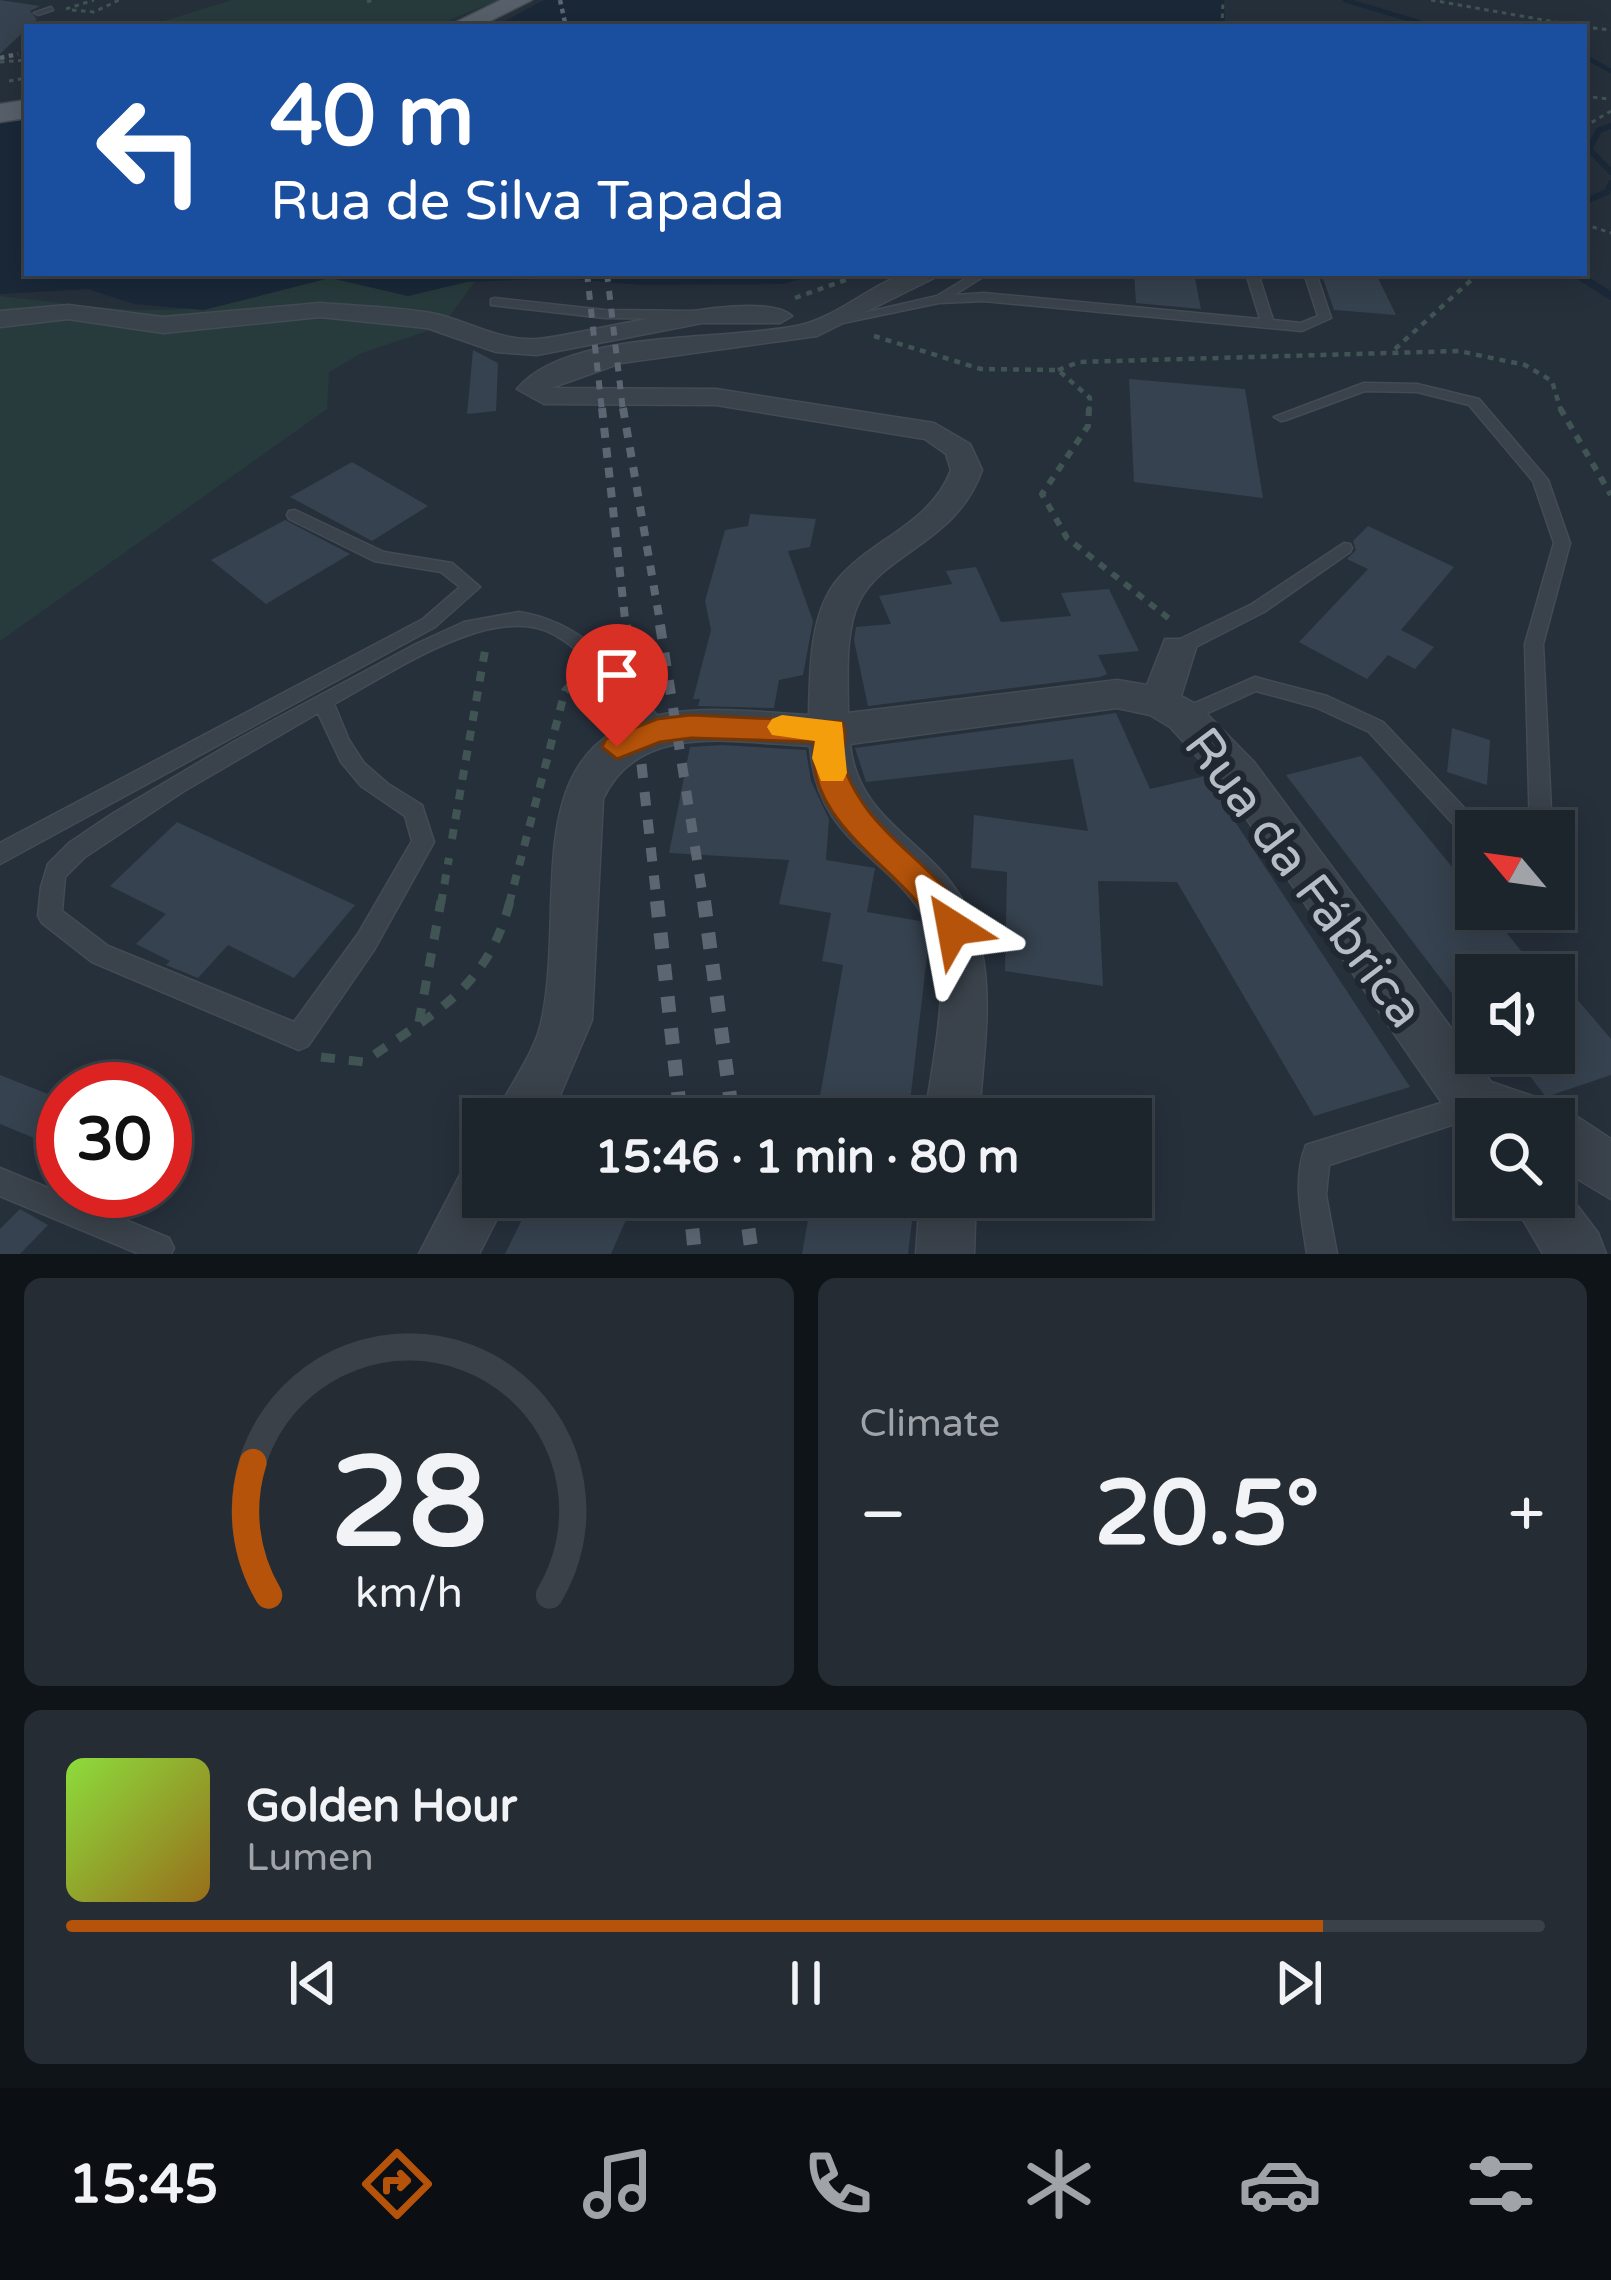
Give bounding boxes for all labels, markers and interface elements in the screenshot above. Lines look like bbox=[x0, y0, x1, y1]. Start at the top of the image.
text: 40 m bbox=[270, 67, 474, 168]
icon: left bbox=[72, 72, 228, 228]
text: Rua de Silva Tapada bbox=[270, 169, 785, 234]
pin bbox=[566, 624, 668, 747]
icon: arrive bbox=[584, 642, 650, 708]
street label: Rua da Fábrica bbox=[1170, 716, 1436, 1040]
north arrow bbox=[1455, 810, 1575, 930]
map controls bbox=[1455, 810, 1575, 1218]
position arrow bbox=[890, 865, 1016, 991]
button: sound bbox=[1455, 954, 1575, 1074]
speed limit sign: 30 bbox=[36, 1062, 192, 1218]
button: search bbox=[1455, 1098, 1575, 1218]
text: 15:46 · 1 min · 80 m bbox=[595, 1131, 1019, 1185]
text: Climate bbox=[860, 1400, 1000, 1447]
text: 28 bbox=[330, 1429, 487, 1580]
text: 20.5° bbox=[1095, 1460, 1320, 1569]
text: − bbox=[860, 1475, 907, 1555]
text: + bbox=[1508, 1475, 1545, 1555]
text: km/h bbox=[355, 1568, 463, 1619]
text: Golden Hour bbox=[246, 1780, 517, 1834]
text: Lumen bbox=[246, 1834, 374, 1881]
icon: previous bbox=[280, 1950, 346, 2016]
icon: pause bbox=[773, 1950, 839, 2016]
icon: next bbox=[1266, 1950, 1332, 2016]
icon: directions bbox=[355, 2142, 439, 2226]
icon: music bbox=[576, 2142, 660, 2226]
icon: phone bbox=[796, 2142, 880, 2226]
icon: climate bbox=[1017, 2142, 1101, 2226]
icon: car bbox=[1238, 2142, 1322, 2226]
icon: filters bbox=[1459, 2142, 1543, 2226]
text: 15:45 bbox=[68, 2152, 218, 2217]

